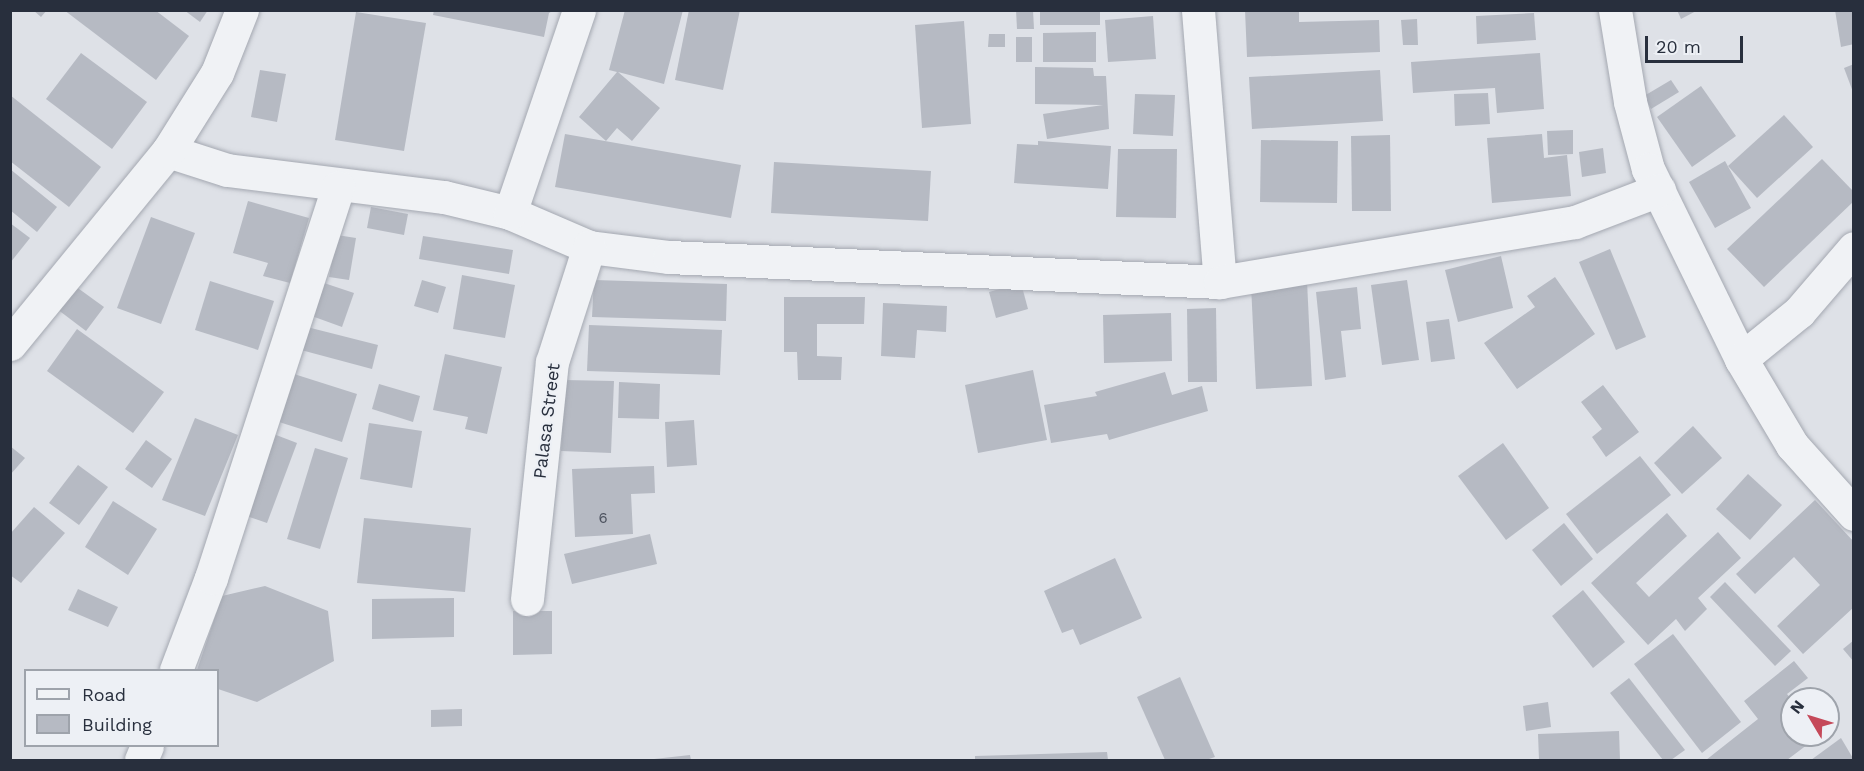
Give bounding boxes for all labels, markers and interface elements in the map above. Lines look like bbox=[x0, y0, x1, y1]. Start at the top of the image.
scale bar bbox=[1648, 24, 1746, 62]
text: 20 m bbox=[1656, 36, 1701, 57]
street label: Palasa Street bbox=[529, 362, 565, 480]
house number: 6 bbox=[598, 510, 608, 528]
legend bbox=[24, 669, 219, 747]
text: Road bbox=[82, 684, 126, 705]
north arrow bbox=[1780, 687, 1840, 747]
text: N bbox=[1786, 696, 1808, 717]
text: Building bbox=[82, 714, 152, 735]

